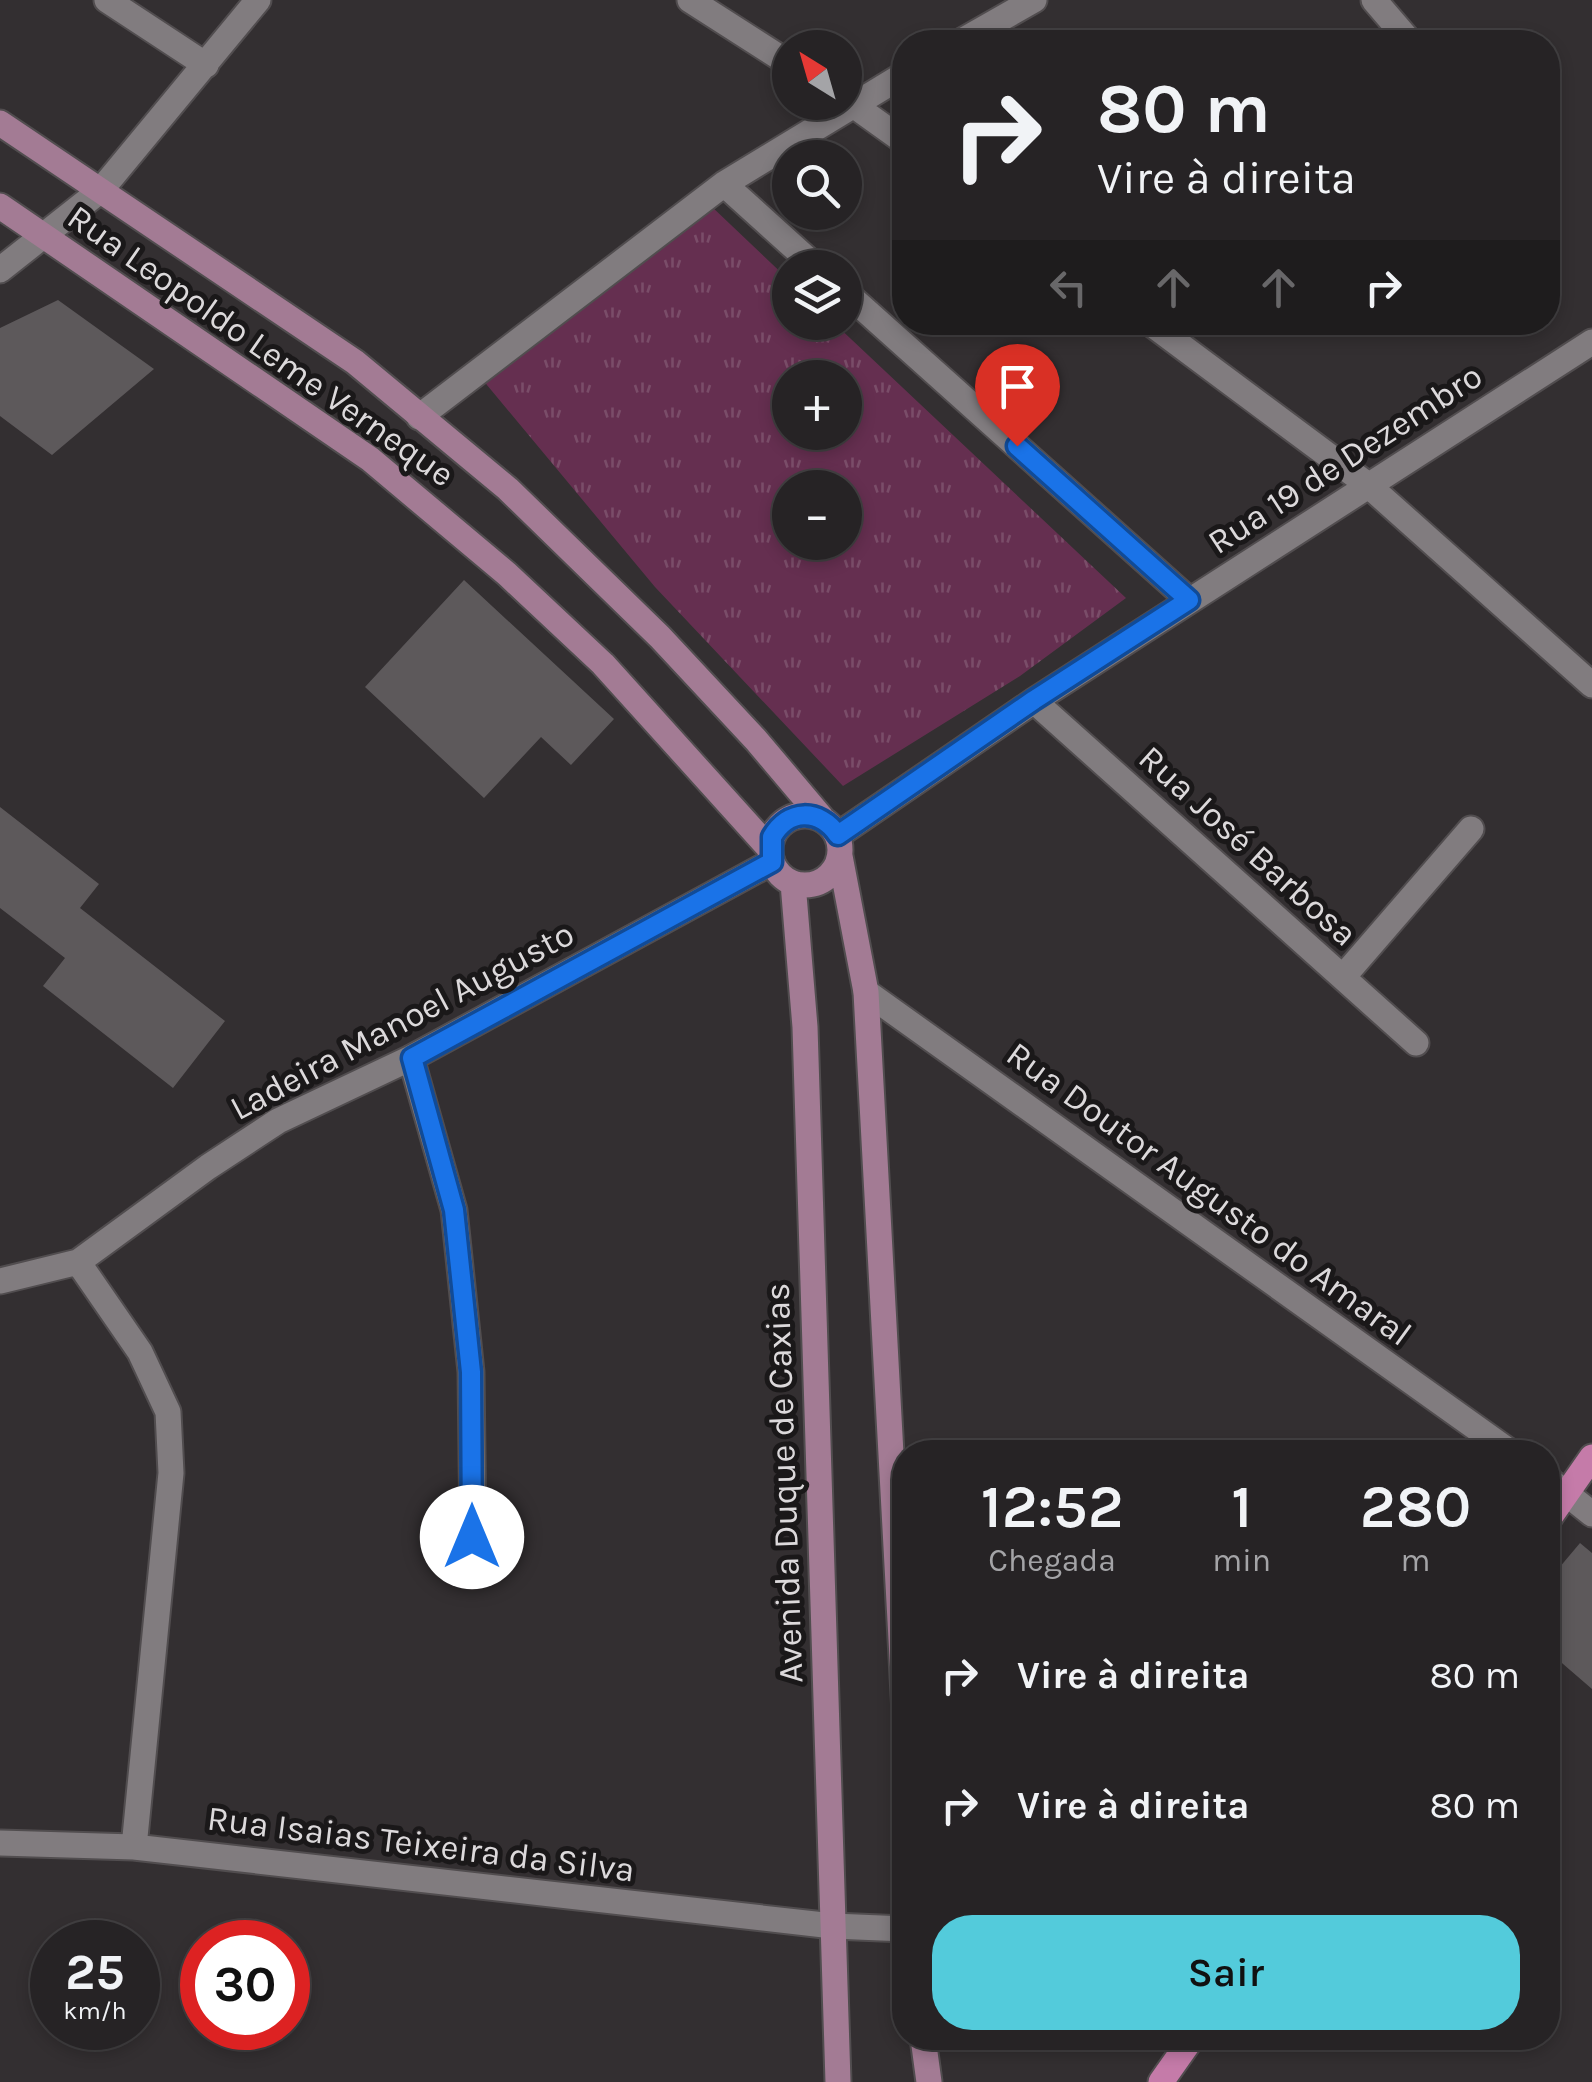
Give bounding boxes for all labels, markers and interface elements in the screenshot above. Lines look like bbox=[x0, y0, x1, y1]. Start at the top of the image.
north arrow bbox=[772, 30, 862, 120]
map controls bbox=[772, 30, 862, 560]
text: 80 m bbox=[1097, 68, 1271, 150]
icon: right bbox=[932, 70, 1062, 200]
button: search bbox=[772, 140, 862, 230]
text: Vire à direita bbox=[1097, 152, 1356, 204]
street label: Rua Leopoldo Leme Verneque bbox=[60, 197, 462, 495]
button: layers bbox=[772, 250, 862, 340]
icon: left bbox=[1041, 260, 1096, 315]
icon: ahead bbox=[1146, 260, 1201, 315]
icon: ahead bbox=[1251, 260, 1306, 315]
icon: right bbox=[1356, 260, 1411, 315]
pin bbox=[975, 344, 1060, 447]
street label: Rua 19 de Dezembro bbox=[1200, 355, 1490, 563]
icon: arrive bbox=[990, 359, 1045, 414]
button: + bbox=[772, 360, 862, 450]
button: − bbox=[772, 470, 862, 560]
street label: Rua José Barbosa bbox=[1130, 737, 1366, 955]
street label: Ladeira Manoel Augusto bbox=[223, 913, 581, 1129]
street label: Rua Doutor Augusto do Amaral bbox=[999, 1033, 1419, 1355]
street label: Avenida Duque de Caxias bbox=[757, 1282, 811, 1684]
text: 12:52 bbox=[981, 1472, 1124, 1542]
text: 1 bbox=[1231, 1472, 1252, 1542]
text: 280 bbox=[1360, 1472, 1471, 1542]
position arrow bbox=[420, 1485, 524, 1589]
text: Chegada bbox=[988, 1542, 1116, 1579]
text: min bbox=[1212, 1542, 1271, 1579]
text: m bbox=[1401, 1542, 1430, 1579]
icon: right bbox=[932, 1648, 987, 1703]
text: Vire à direita bbox=[1017, 1653, 1249, 1698]
text: 80 m bbox=[1430, 1653, 1520, 1698]
icon: right bbox=[932, 1778, 987, 1833]
text: Vire à direita bbox=[1017, 1783, 1249, 1828]
text: 80 m bbox=[1430, 1783, 1520, 1828]
street label: Rua Isaias Teixeira da Silva bbox=[205, 1797, 637, 1891]
button: Sair bbox=[932, 1915, 1520, 2030]
speed limit sign: 30 bbox=[180, 1920, 310, 2050]
text: 25 bbox=[65, 1943, 125, 2002]
text: km/h bbox=[63, 1996, 127, 2025]

